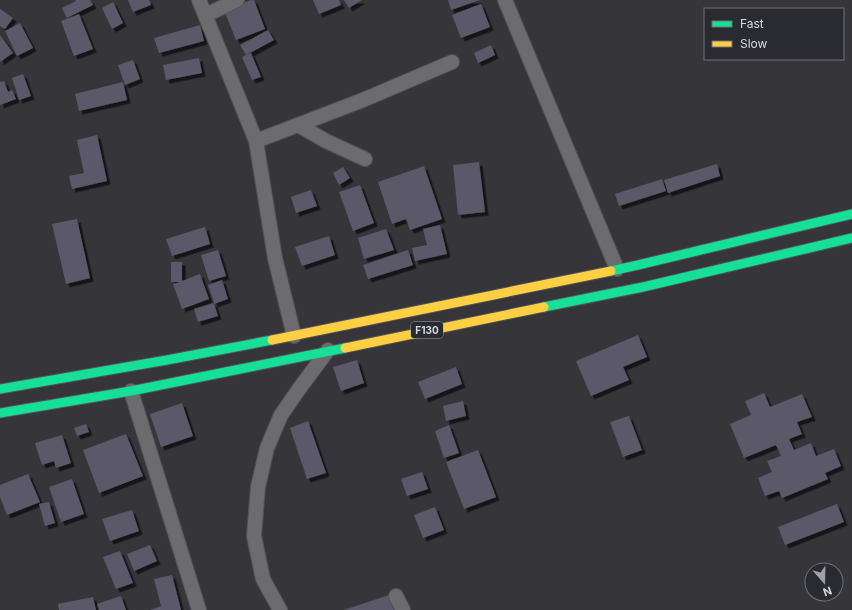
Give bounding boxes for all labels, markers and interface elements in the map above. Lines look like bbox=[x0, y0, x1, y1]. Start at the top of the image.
legend bbox=[704, 8, 844, 60]
text: Fast bbox=[740, 16, 764, 31]
text: Slow bbox=[740, 36, 768, 51]
road number: F130 bbox=[411, 322, 443, 338]
north arrow bbox=[804, 562, 844, 602]
text: N bbox=[821, 583, 834, 599]

